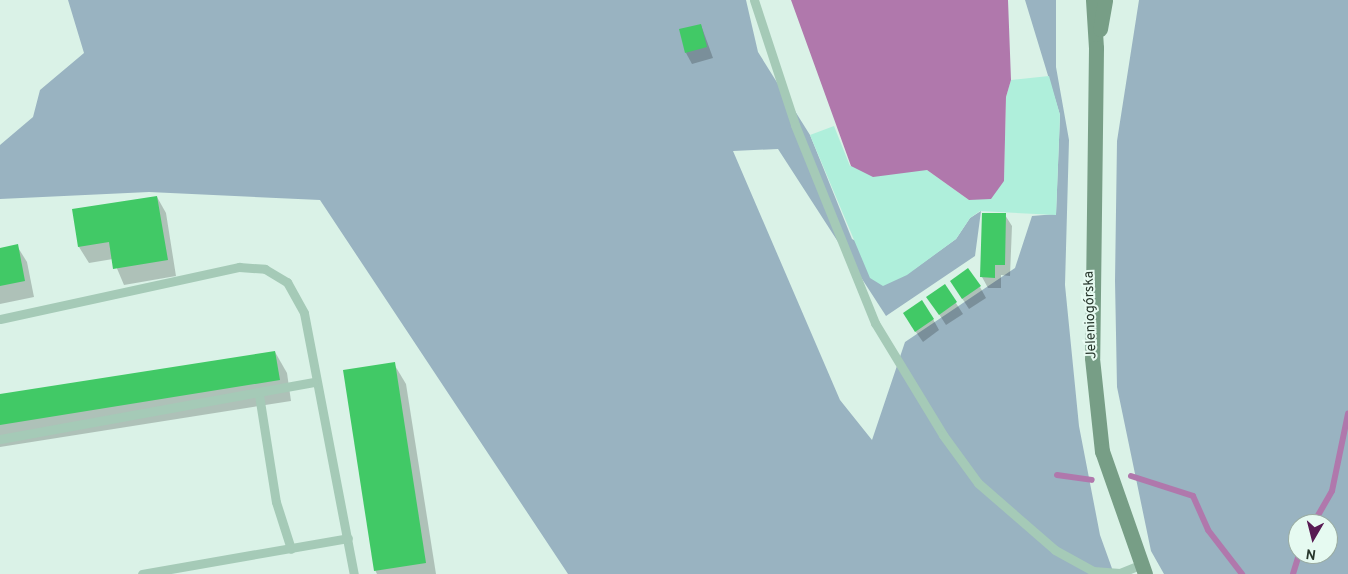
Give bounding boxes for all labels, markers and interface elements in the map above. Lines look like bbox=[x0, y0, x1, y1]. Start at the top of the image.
street label: Jeleniogórska bbox=[1081, 271, 1101, 359]
north arrow bbox=[1288, 514, 1338, 564]
text: N bbox=[1305, 544, 1317, 562]

